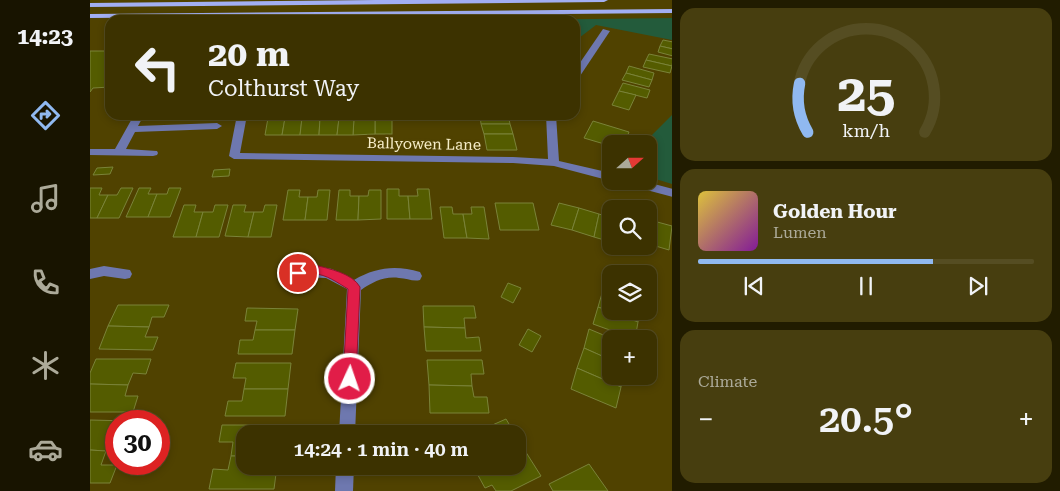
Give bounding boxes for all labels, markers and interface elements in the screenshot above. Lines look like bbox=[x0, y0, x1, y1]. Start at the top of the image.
text: 14:23 bbox=[17, 24, 73, 49]
text: 20 m bbox=[208, 34, 290, 75]
icon: left bbox=[125, 35, 190, 100]
text: 25 bbox=[837, 63, 895, 124]
text: Colthurst Way bbox=[208, 76, 359, 101]
icon: directions bbox=[28, 98, 63, 133]
text: km/h bbox=[842, 120, 890, 141]
street label: Ballyowen Lane bbox=[367, 134, 481, 154]
north arrow bbox=[602, 135, 658, 190]
map controls bbox=[602, 135, 657, 385]
icon: music bbox=[28, 181, 63, 216]
button: search bbox=[602, 200, 657, 255]
text: Golden Hour bbox=[773, 200, 897, 223]
text: Lumen bbox=[773, 223, 827, 242]
pin bbox=[277, 252, 319, 294]
icon: arrive bbox=[284, 259, 312, 287]
icon: phone bbox=[28, 265, 63, 300]
button: layers bbox=[602, 265, 657, 320]
icon: previous bbox=[740, 272, 768, 300]
icon: pause bbox=[852, 272, 880, 300]
icon: next bbox=[964, 272, 992, 300]
button: + bbox=[602, 330, 657, 385]
icon: climate bbox=[28, 348, 63, 383]
position arrow bbox=[323, 352, 375, 404]
text: Climate bbox=[698, 372, 757, 391]
text: 20.5° bbox=[819, 397, 913, 441]
text: − bbox=[698, 403, 714, 436]
text: + bbox=[1018, 403, 1034, 436]
speed limit sign: 30 bbox=[105, 410, 170, 475]
icon: car bbox=[28, 432, 63, 467]
text: 14:24 · 1 min · 40 m bbox=[294, 438, 468, 461]

